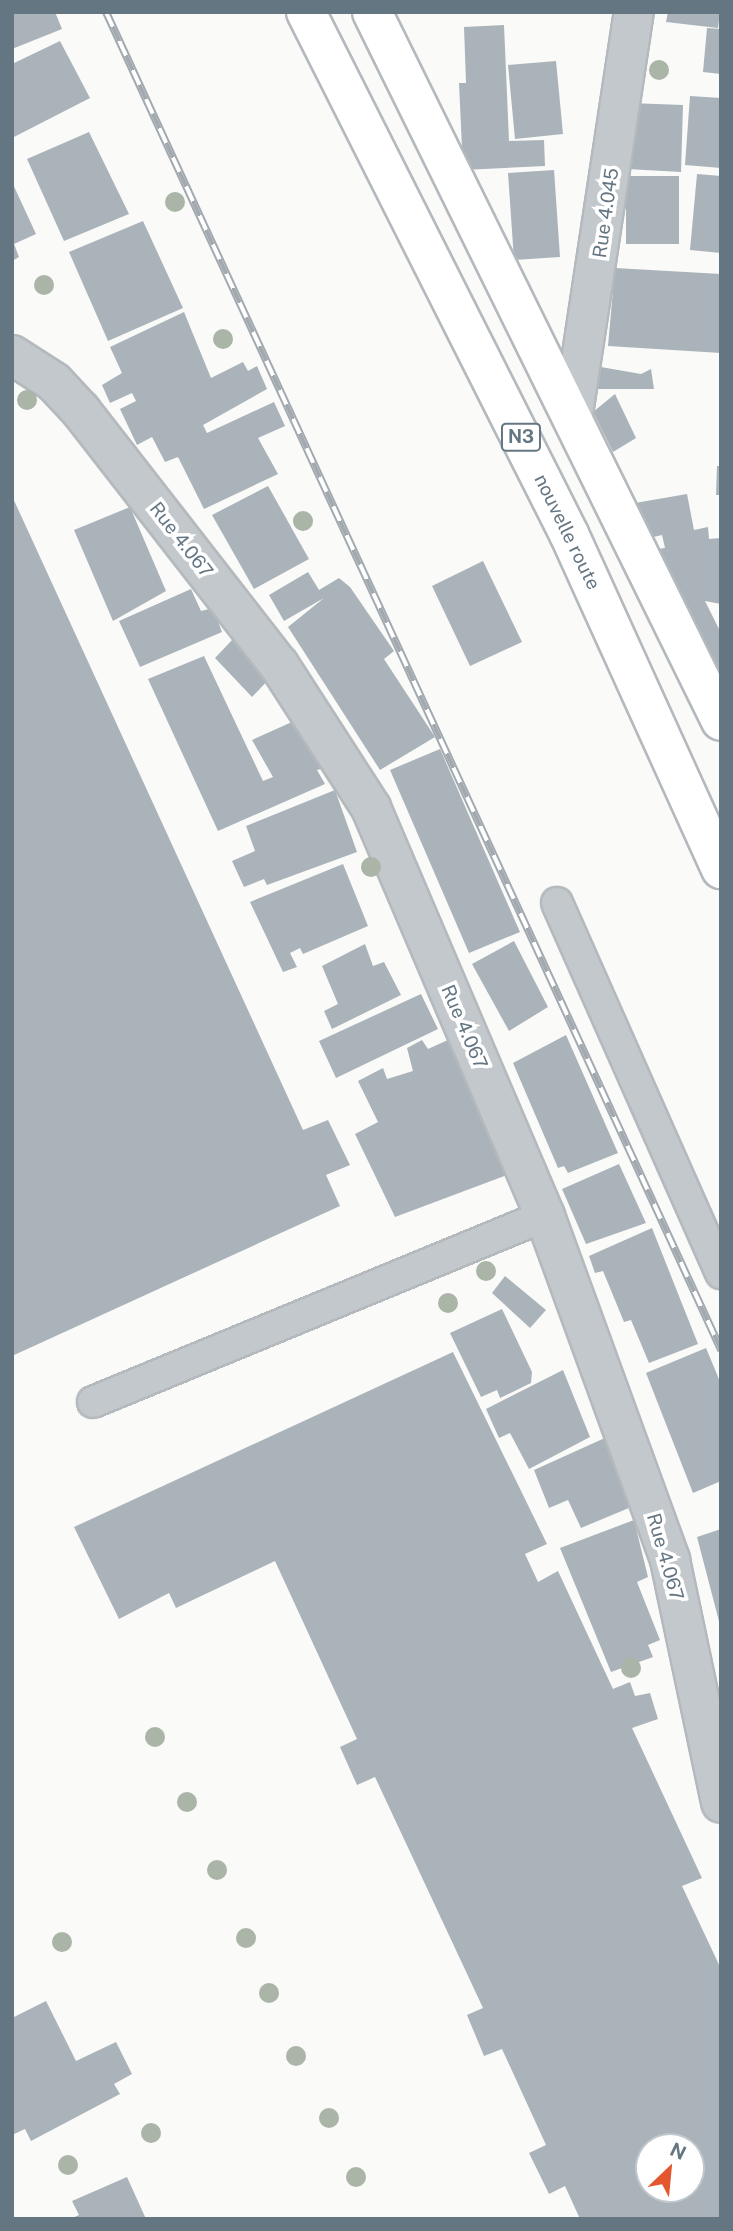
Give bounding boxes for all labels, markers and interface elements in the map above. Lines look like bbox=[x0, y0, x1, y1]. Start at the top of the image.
street label: Rue 4.045 bbox=[588, 166, 624, 260]
road number: N3 bbox=[500, 422, 542, 452]
street label: nouvelle route bbox=[529, 470, 605, 594]
street label: Rue 4.067 bbox=[144, 498, 218, 582]
street label: Rue 4.067 bbox=[436, 981, 492, 1073]
street label: Rue 4.067 bbox=[642, 1511, 688, 1603]
north arrow bbox=[635, 2133, 705, 2203]
text: N bbox=[667, 2138, 690, 2164]

